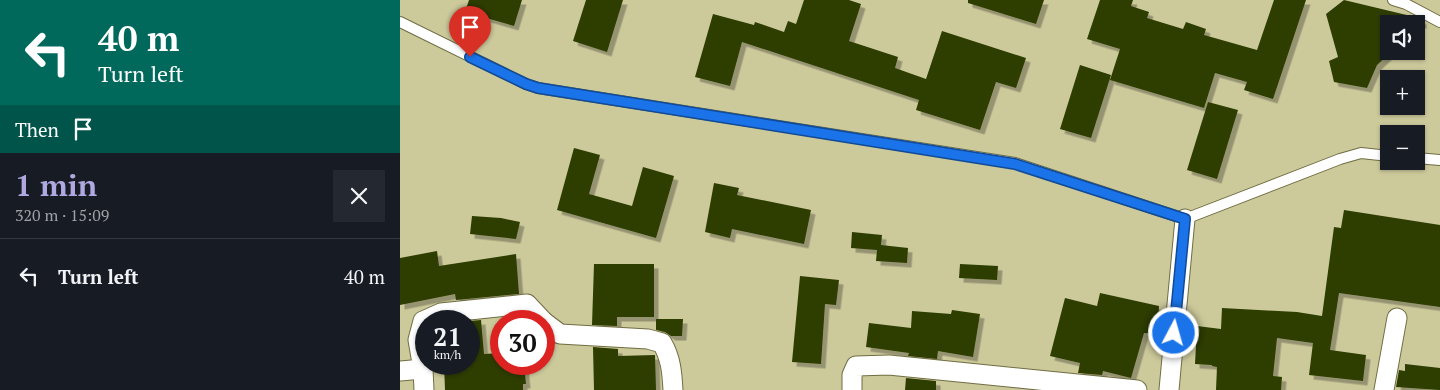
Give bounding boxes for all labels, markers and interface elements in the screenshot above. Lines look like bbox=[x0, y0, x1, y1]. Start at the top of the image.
pin bbox=[449, 6, 491, 57]
icon: arrive bbox=[456, 13, 484, 41]
text: 40 m bbox=[98, 15, 179, 61]
map controls bbox=[1380, 15, 1425, 170]
button: sound bbox=[1380, 15, 1425, 60]
icon: left bbox=[15, 20, 80, 85]
text: Turn left bbox=[98, 59, 184, 88]
button: + bbox=[1380, 70, 1425, 115]
icon: arrive bbox=[69, 115, 97, 143]
text: Then bbox=[15, 117, 59, 142]
button: − bbox=[1380, 125, 1425, 170]
text: 1 min bbox=[15, 165, 97, 205]
button: close bbox=[333, 170, 385, 222]
text: 320 m · 15:09 bbox=[15, 204, 109, 226]
icon: left bbox=[15, 262, 43, 290]
text: Turn left bbox=[58, 264, 139, 289]
text: 40 m bbox=[344, 264, 385, 289]
position arrow bbox=[1147, 306, 1199, 358]
speed limit sign: 30 bbox=[490, 310, 555, 375]
text: 21 bbox=[433, 320, 462, 353]
text: km/h bbox=[434, 347, 461, 362]

